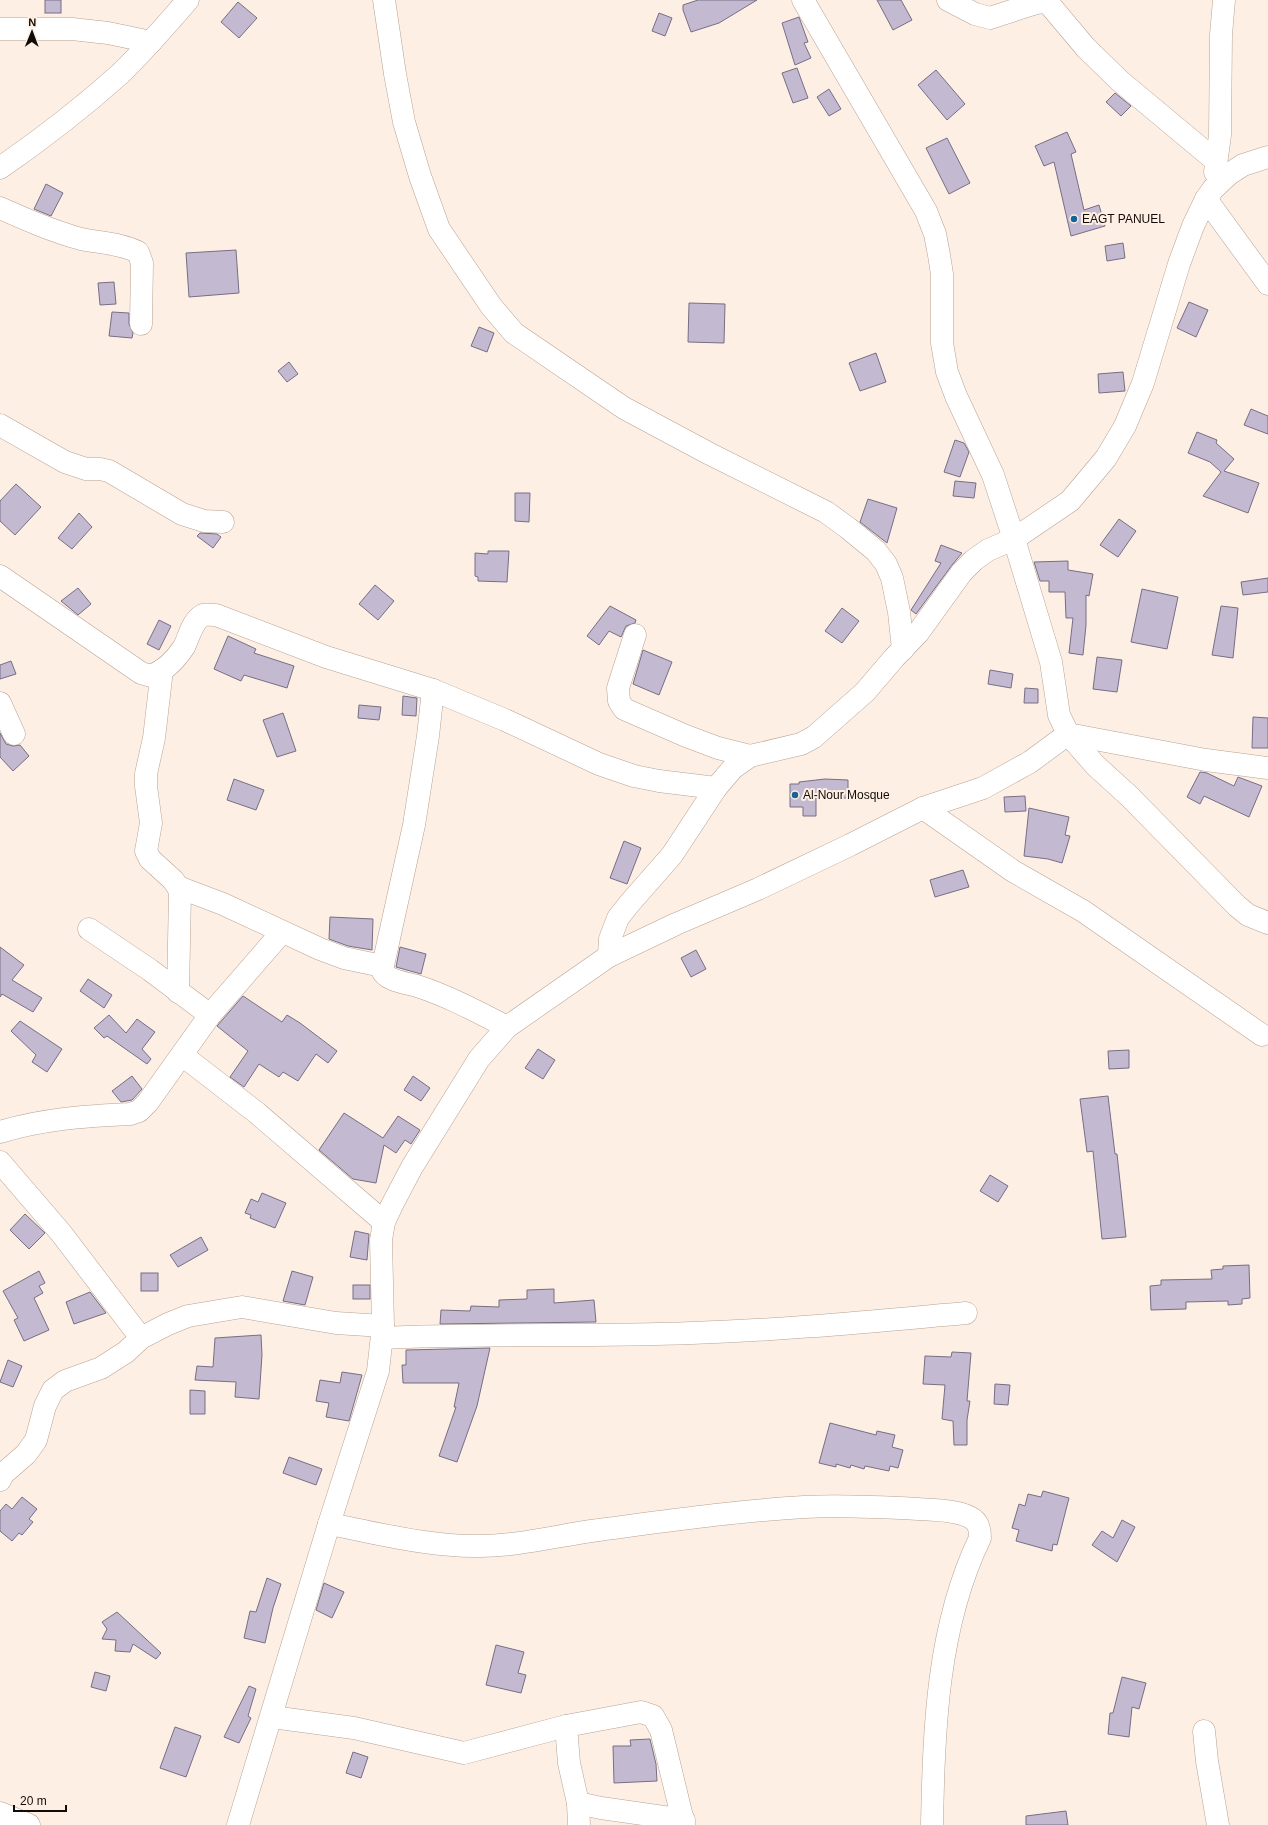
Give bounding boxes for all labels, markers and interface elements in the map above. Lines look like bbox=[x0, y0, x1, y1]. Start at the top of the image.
north arrow bbox=[12, 12, 52, 52]
text: N bbox=[28, 16, 36, 28]
place label: EAGT PANUEL bbox=[1082, 212, 1165, 226]
marker: EAGT PANUEL bbox=[1069, 214, 1079, 224]
place label: Al-Nour Mosque bbox=[803, 788, 890, 802]
marker: Al-Nour Mosque bbox=[790, 790, 800, 800]
scale bar bbox=[14, 1787, 66, 1813]
text: 20 m bbox=[20, 1794, 47, 1808]

